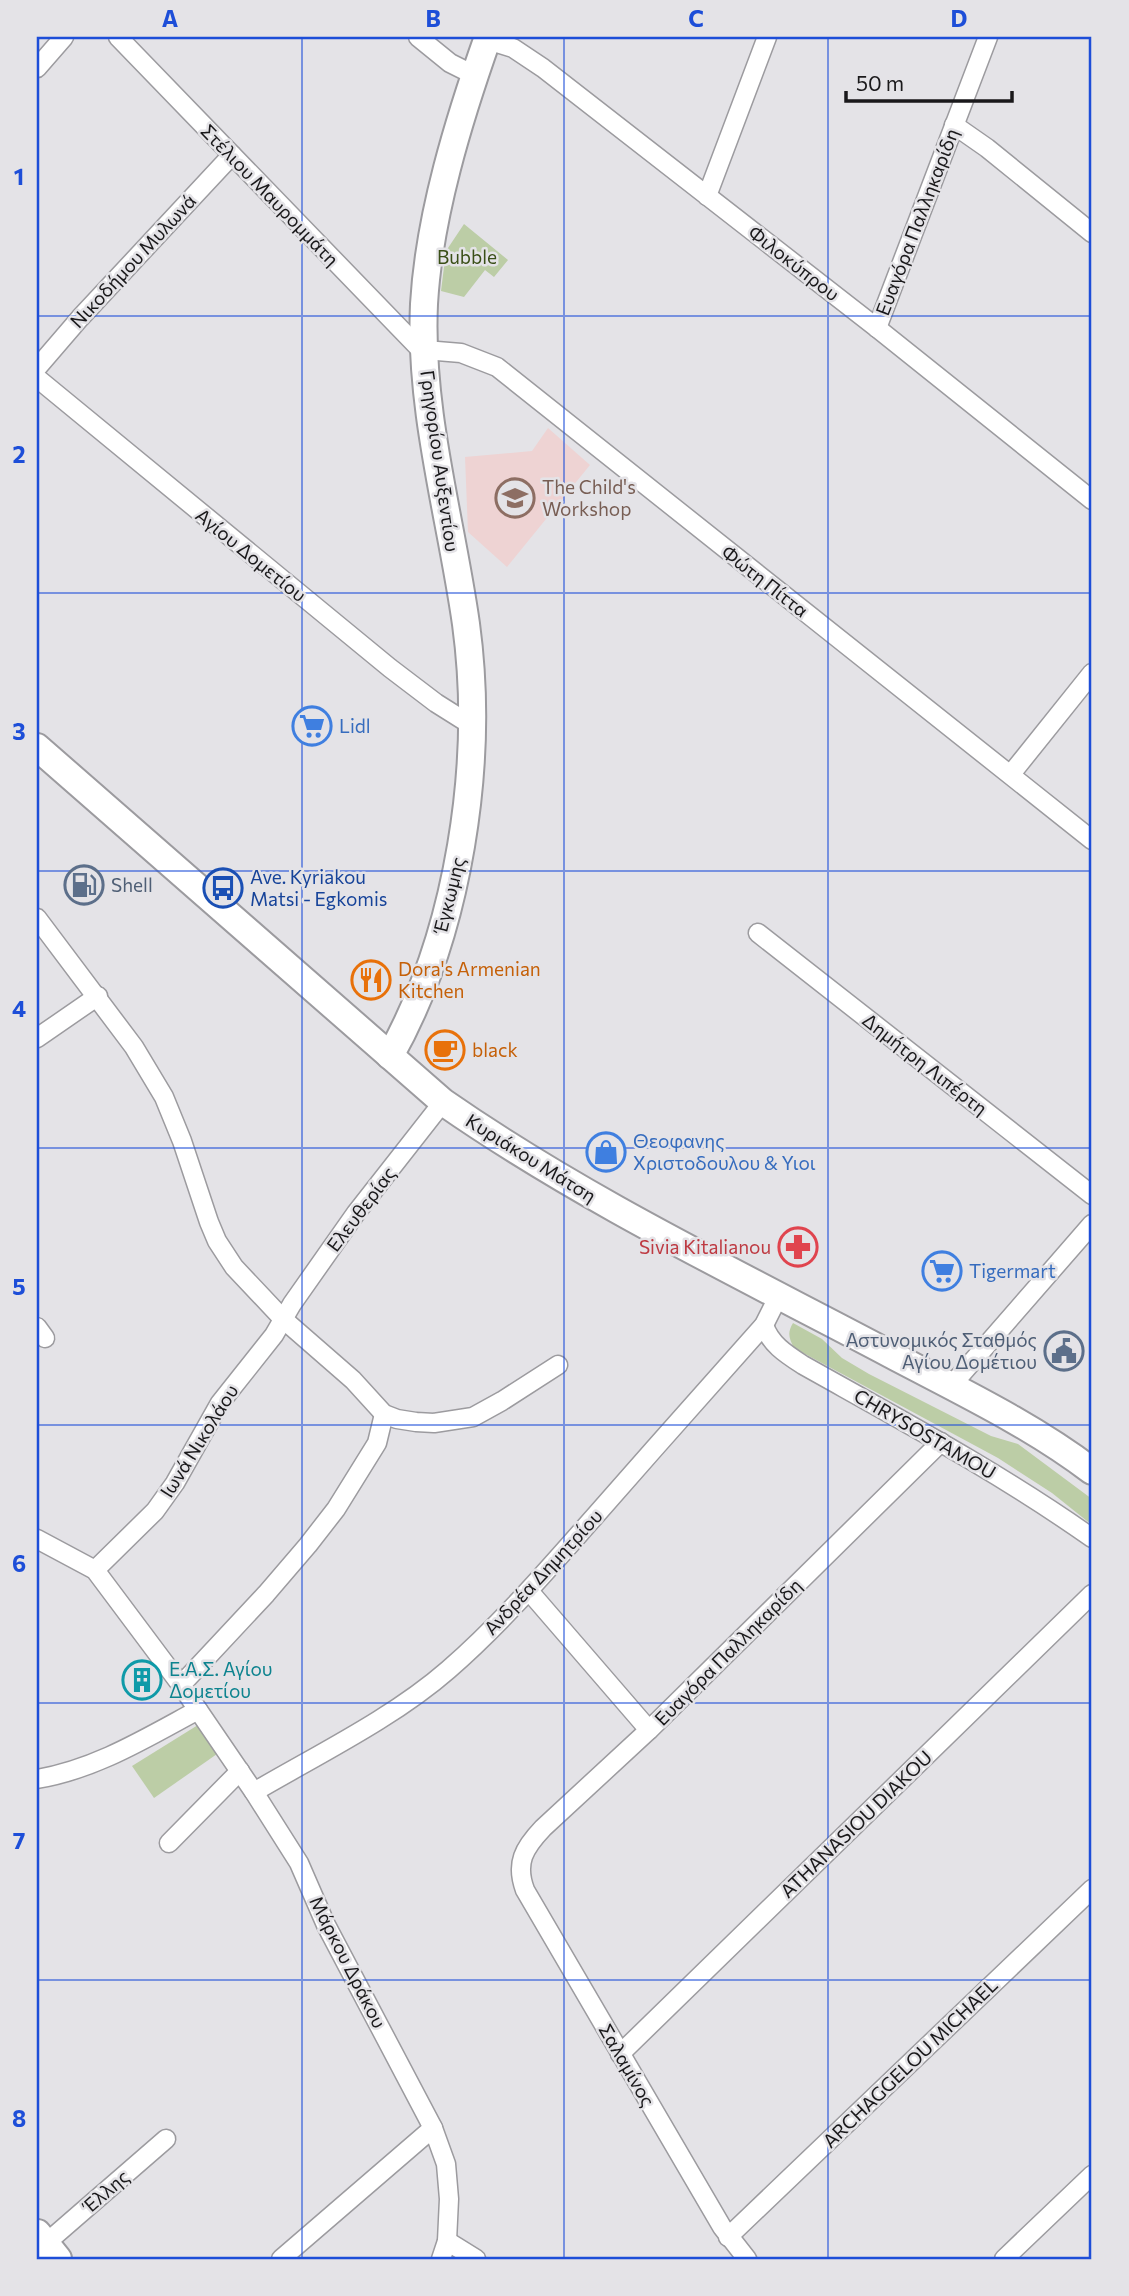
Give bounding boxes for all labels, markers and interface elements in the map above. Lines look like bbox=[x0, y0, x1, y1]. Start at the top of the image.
text: A bbox=[162, 4, 179, 32]
text: B bbox=[425, 4, 441, 32]
text: C bbox=[688, 4, 704, 32]
text: D bbox=[951, 4, 968, 32]
scale bar bbox=[846, 60, 1012, 104]
text: 50 m bbox=[856, 70, 904, 95]
street label: Στέλιου Μαυρομμάτη bbox=[197, 119, 344, 270]
street label: Ευαγόρα Παλληκαρίδη bbox=[870, 125, 963, 319]
text: 1 bbox=[14, 162, 24, 190]
street label: Νικοδήμου Μυλωνά bbox=[65, 189, 200, 332]
street label: Φιλοκύπρου bbox=[744, 220, 844, 305]
park label: Bubble bbox=[437, 245, 497, 268]
street label: Γρηγορίου Αυξεντίου bbox=[416, 369, 465, 553]
text: 2 bbox=[12, 440, 26, 468]
place label: The Child's Workshop bbox=[542, 475, 636, 520]
school or university icon: The Child's Workshop bbox=[494, 477, 536, 519]
street label: Αγίου Δομετίου bbox=[191, 503, 311, 606]
street label: Φώτη Πίττα bbox=[717, 540, 813, 622]
supermarket icon: Lidl bbox=[291, 705, 333, 747]
place label: Lidl bbox=[339, 714, 371, 737]
text: 3 bbox=[12, 717, 26, 745]
street label: Έγκωμης bbox=[427, 854, 469, 937]
fuel station icon: Shell bbox=[63, 864, 105, 906]
place label: Ave. Kyriakou Matsi - Egkomis bbox=[250, 865, 387, 910]
bus stop icon: Ave. Kyriakou Matsi - Egkomis bbox=[202, 867, 244, 909]
place label: Shell bbox=[111, 873, 153, 896]
place label: Dora's Armenian Kitchen bbox=[398, 957, 541, 1002]
restaurant icon: Dora's Armenian Kitchen bbox=[350, 959, 392, 1001]
text: 4 bbox=[12, 994, 26, 1022]
street label: Δημήτρη Λιπέρτη bbox=[858, 1008, 992, 1119]
cafe icon: black bbox=[424, 1029, 466, 1071]
place label: black bbox=[472, 1038, 518, 1061]
street label: Κυριάκου Μάτση bbox=[462, 1108, 601, 1207]
place label: Θεοφανης Χριστοδουλου & Υιοι bbox=[633, 1129, 816, 1174]
shop icon: Θεοφανης Χριστοδουλου & Υιοι bbox=[585, 1131, 627, 1173]
street label: Ελευθερίας bbox=[321, 1162, 400, 1256]
pharmacy icon: Sivia Kitalianou bbox=[777, 1226, 819, 1268]
place label: Sivia Kitalianou bbox=[639, 1235, 771, 1258]
supermarket icon: Tigermart bbox=[921, 1250, 963, 1292]
place label: Tigermart bbox=[969, 1259, 1056, 1282]
text: 5 bbox=[12, 1272, 26, 1300]
place label: Αστυνομικός Σταθμός Αγίου Δομέτιου bbox=[845, 1328, 1037, 1373]
public building icon: Αστυνομικός Σταθμός Αγίου Δομέτιου bbox=[1043, 1330, 1085, 1372]
street label: Ιωνά Νικολάου bbox=[155, 1380, 242, 1501]
street label: CHRYSOSTAMOU bbox=[850, 1384, 1000, 1483]
street label: Ανδρέα Δημητρίου bbox=[478, 1504, 607, 1639]
text: 6 bbox=[12, 1549, 26, 1577]
street label: Ευαγόρα Παλληκαρίδη bbox=[649, 1573, 806, 1730]
place label: Ε.Α.Σ. Αγίου Δομετίου bbox=[169, 1657, 272, 1702]
building icon: Ε.Α.Σ. Αγίου Δομετίου bbox=[121, 1659, 163, 1701]
street label: ATHANASIOU DIAKOU bbox=[775, 1745, 936, 1902]
text: 7 bbox=[13, 1826, 25, 1854]
street label: Μάρκου Δράκου bbox=[305, 1892, 392, 2032]
street label: ARCHAGGELOU MICHAEL bbox=[817, 1973, 1002, 2152]
street label: Σαλαμίνος bbox=[595, 2019, 660, 2110]
text: 8 bbox=[12, 2104, 26, 2132]
street label: Έλλης bbox=[77, 2165, 133, 2218]

